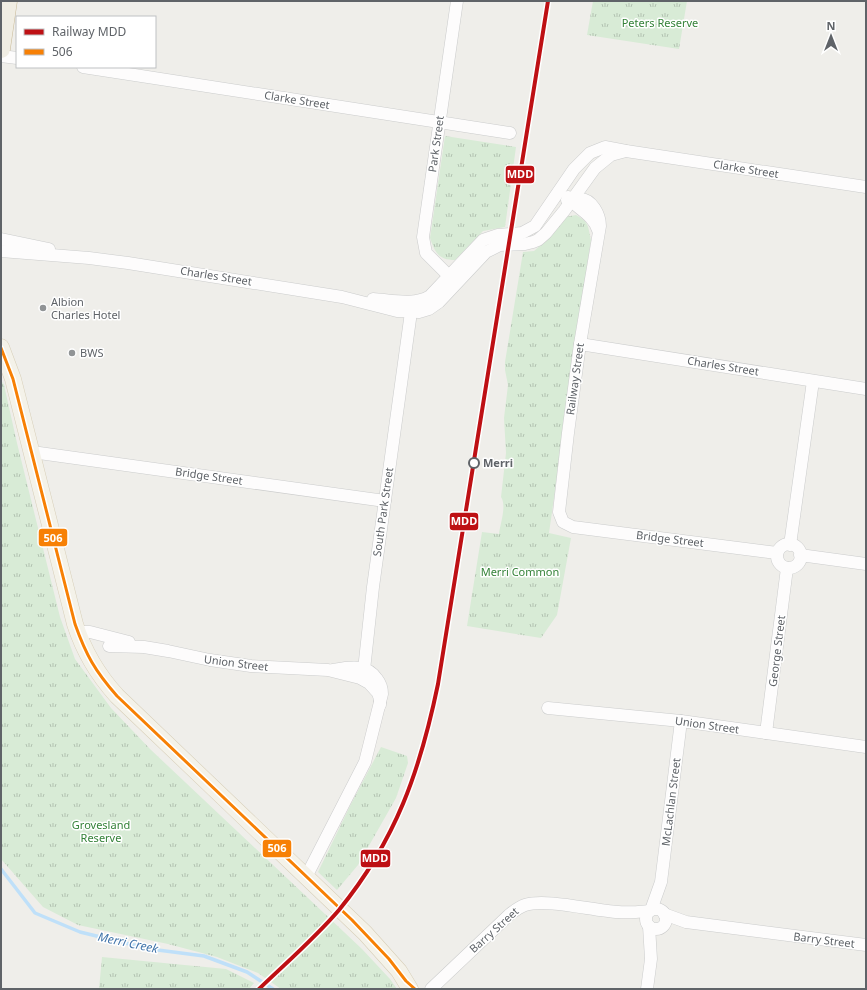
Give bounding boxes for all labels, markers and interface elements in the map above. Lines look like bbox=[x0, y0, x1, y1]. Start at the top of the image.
park label: Peters Reserve bbox=[622, 15, 698, 30]
legend bbox=[16, 16, 156, 68]
north arrow bbox=[811, 16, 851, 56]
text: N bbox=[827, 18, 835, 33]
text: Railway MDD bbox=[52, 23, 126, 40]
text: 506 bbox=[52, 43, 73, 60]
street label: Clarke Street bbox=[263, 87, 331, 112]
street label: Park Street bbox=[424, 115, 447, 173]
street label: Clarke Street bbox=[712, 156, 780, 181]
line badge: MDD bbox=[505, 165, 535, 184]
text: MDD bbox=[507, 166, 533, 181]
street label: Charles Street bbox=[179, 262, 253, 289]
place label: Albion Charles Hotel bbox=[51, 294, 120, 322]
marker: Albion Charles Hotel bbox=[38, 303, 48, 313]
street label: Railway Street bbox=[562, 342, 587, 416]
place label: BWS bbox=[80, 345, 103, 360]
marker: BWS bbox=[67, 348, 77, 358]
street label: Charles Street bbox=[686, 352, 760, 379]
place label: Merri bbox=[483, 455, 513, 470]
marker: Merri bbox=[468, 457, 480, 469]
street label: Bridge Street bbox=[174, 463, 244, 488]
street label: South Park Street bbox=[369, 466, 396, 558]
line badge: MDD bbox=[449, 512, 479, 531]
text: MDD bbox=[451, 513, 477, 528]
street label: Bridge Street bbox=[635, 527, 705, 550]
line badge: 506 bbox=[38, 528, 68, 547]
text: 506 bbox=[44, 530, 62, 545]
park label: Merri Common bbox=[481, 564, 559, 579]
street label: George Street bbox=[765, 614, 788, 688]
street label: Union Street bbox=[203, 651, 269, 674]
street label: Union Street bbox=[674, 713, 740, 736]
street label: McLachlan Street bbox=[658, 757, 683, 847]
park label: Grovesland Reserve bbox=[72, 817, 130, 845]
line badge: 506 bbox=[262, 839, 292, 858]
text: 506 bbox=[268, 840, 286, 855]
line badge: MDD bbox=[360, 849, 391, 868]
text: MDD bbox=[362, 850, 388, 865]
street label: Barry Street bbox=[466, 903, 522, 956]
water label: Merri Creek bbox=[96, 928, 161, 957]
street label: Barry Street bbox=[793, 928, 856, 951]

